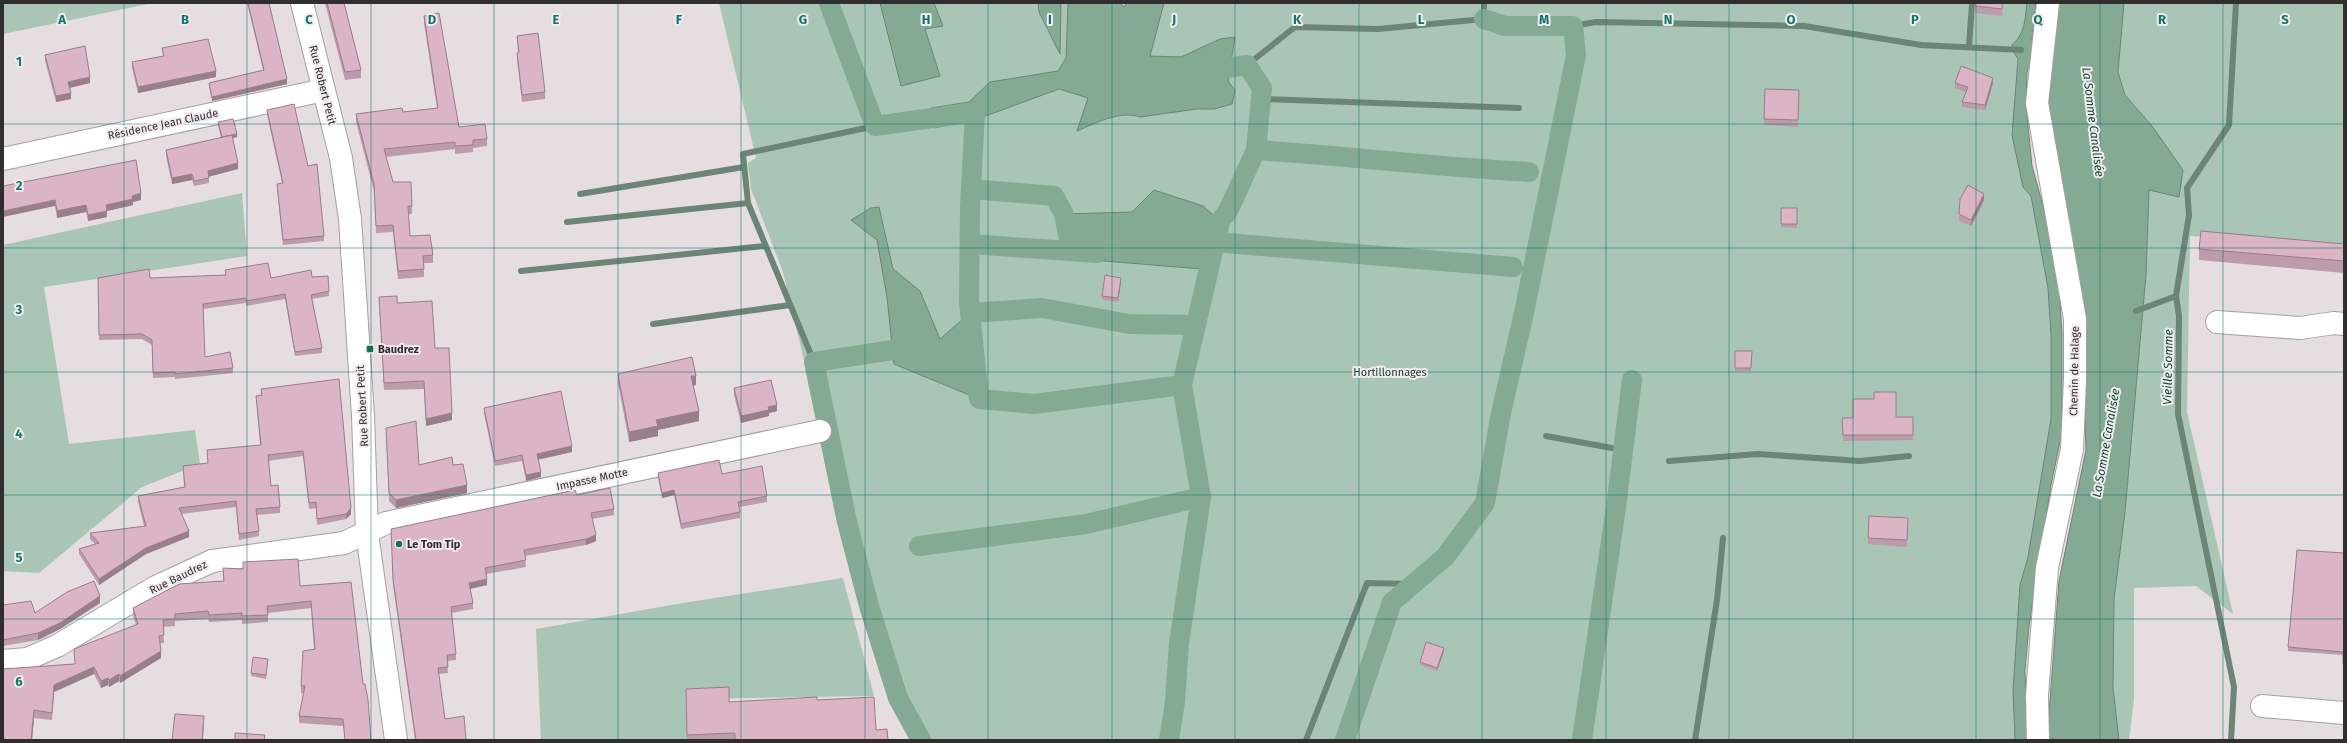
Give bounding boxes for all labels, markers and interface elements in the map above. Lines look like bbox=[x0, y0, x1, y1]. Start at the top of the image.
text: A bbox=[57, 12, 66, 27]
text: B bbox=[181, 12, 189, 27]
text: C bbox=[305, 12, 313, 27]
text: D bbox=[428, 12, 437, 27]
text: E bbox=[553, 12, 560, 27]
text: F bbox=[676, 12, 683, 27]
text: G bbox=[799, 12, 807, 27]
text: H bbox=[922, 12, 930, 27]
text: I bbox=[1048, 12, 1052, 27]
text: J bbox=[1171, 12, 1176, 27]
text: K bbox=[1293, 12, 1302, 27]
text: L bbox=[1418, 12, 1425, 27]
text: M bbox=[1539, 12, 1549, 27]
text: N bbox=[1664, 12, 1672, 27]
text: O bbox=[1787, 12, 1796, 27]
text: P bbox=[1911, 12, 1919, 27]
text: Q bbox=[2034, 12, 2044, 27]
text: R bbox=[2158, 12, 2167, 27]
text: S bbox=[2281, 12, 2289, 27]
street label: Rue Robert Petit bbox=[306, 44, 339, 126]
text: 1 bbox=[16, 54, 22, 69]
water label: La Somme Canalisée bbox=[2079, 66, 2107, 178]
street label: Résidence Jean Claude bbox=[107, 106, 219, 143]
text: 2 bbox=[16, 178, 23, 193]
text: 3 bbox=[15, 302, 23, 317]
street label: Chemin de Halage bbox=[2067, 326, 2082, 416]
water label: Vieille Somme bbox=[2160, 329, 2176, 405]
place label: Baudrez bbox=[378, 343, 419, 356]
marker: Baudrez bbox=[365, 344, 375, 354]
street label: Rue Robert Petit bbox=[354, 365, 371, 447]
park label: Hortillonnages bbox=[1353, 366, 1427, 379]
water label: La Somme Canalisée bbox=[2090, 387, 2122, 499]
text: 4 bbox=[15, 426, 23, 441]
street label: Impasse Motte bbox=[555, 466, 629, 493]
place label: Le Tom Tip bbox=[407, 538, 461, 551]
marker: Le Tom Tip bbox=[394, 539, 404, 549]
text: 5 bbox=[16, 550, 23, 565]
street label: Rue Baudrez bbox=[147, 558, 209, 597]
text: 6 bbox=[15, 674, 23, 689]

